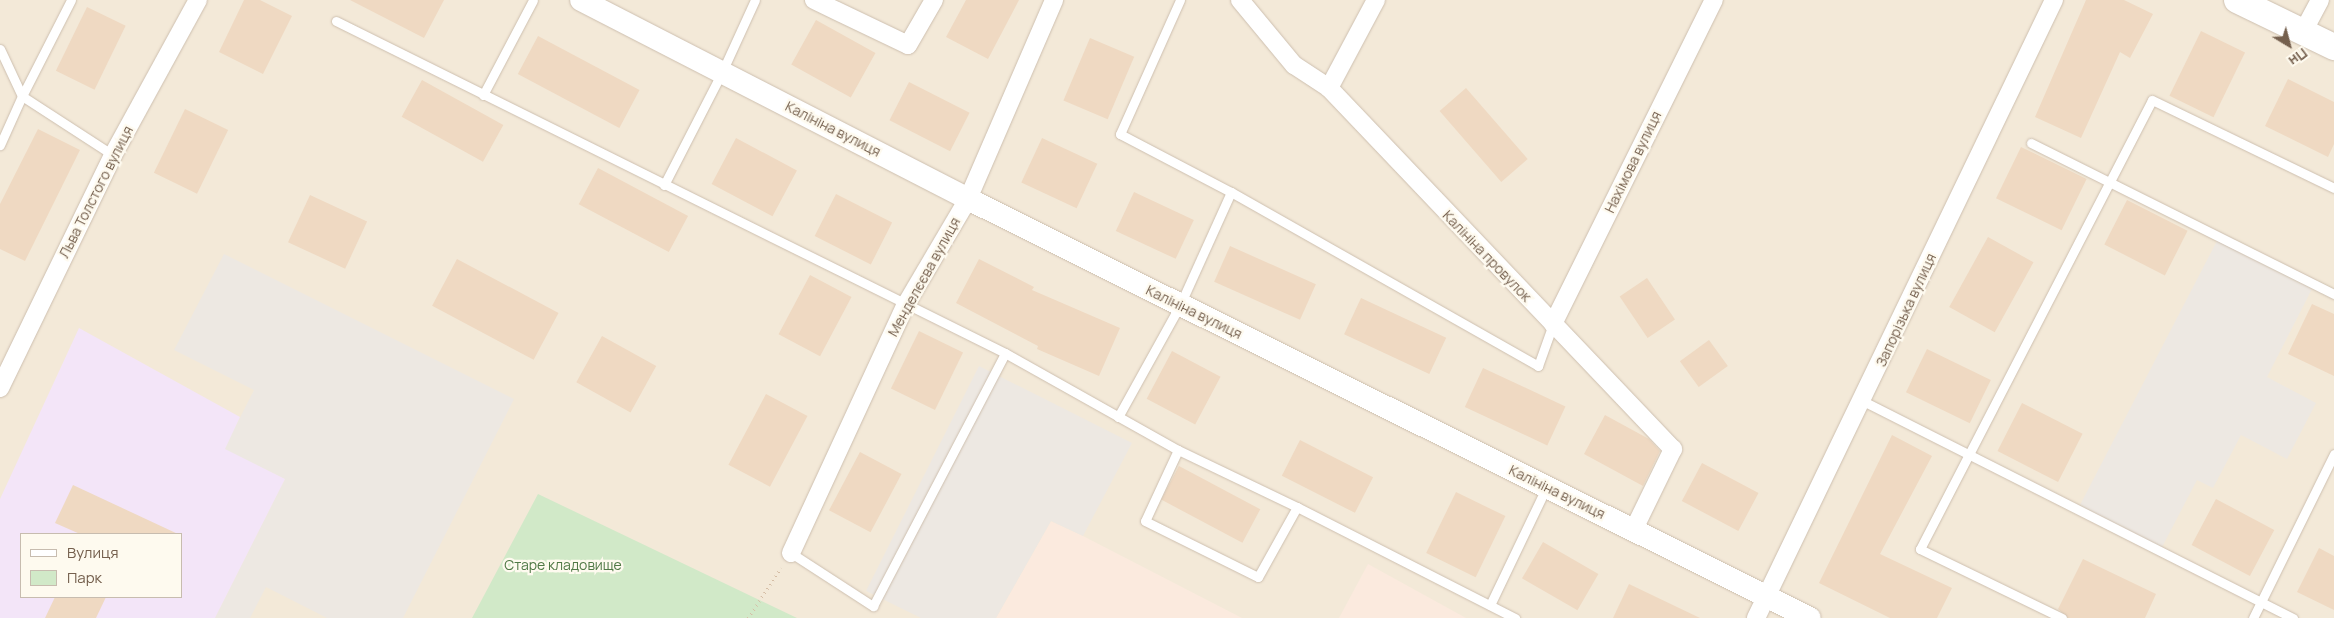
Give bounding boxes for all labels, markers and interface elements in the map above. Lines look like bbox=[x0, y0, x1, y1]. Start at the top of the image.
north arrow bbox=[2264, 20, 2314, 70]
text: Пн bbox=[2285, 44, 2312, 71]
street label: Калініна вулиця bbox=[782, 98, 884, 160]
street label: Нахімова вулиця bbox=[1601, 108, 1665, 216]
street label: Льва Толстого вулиця bbox=[55, 123, 137, 261]
street label: Калініна провулок bbox=[1439, 207, 1535, 305]
street label: Менделєєва вулиця bbox=[884, 215, 964, 339]
street label: Запорізька вулиця bbox=[1872, 251, 1940, 369]
street label: Калініна вулиця bbox=[1143, 281, 1245, 343]
street label: Калініна вулиця bbox=[1506, 461, 1608, 523]
legend bbox=[20, 533, 182, 598]
text: Вулиця bbox=[67, 542, 119, 563]
park label: Старе кладовище bbox=[504, 557, 622, 573]
text: Парк bbox=[67, 567, 102, 588]

